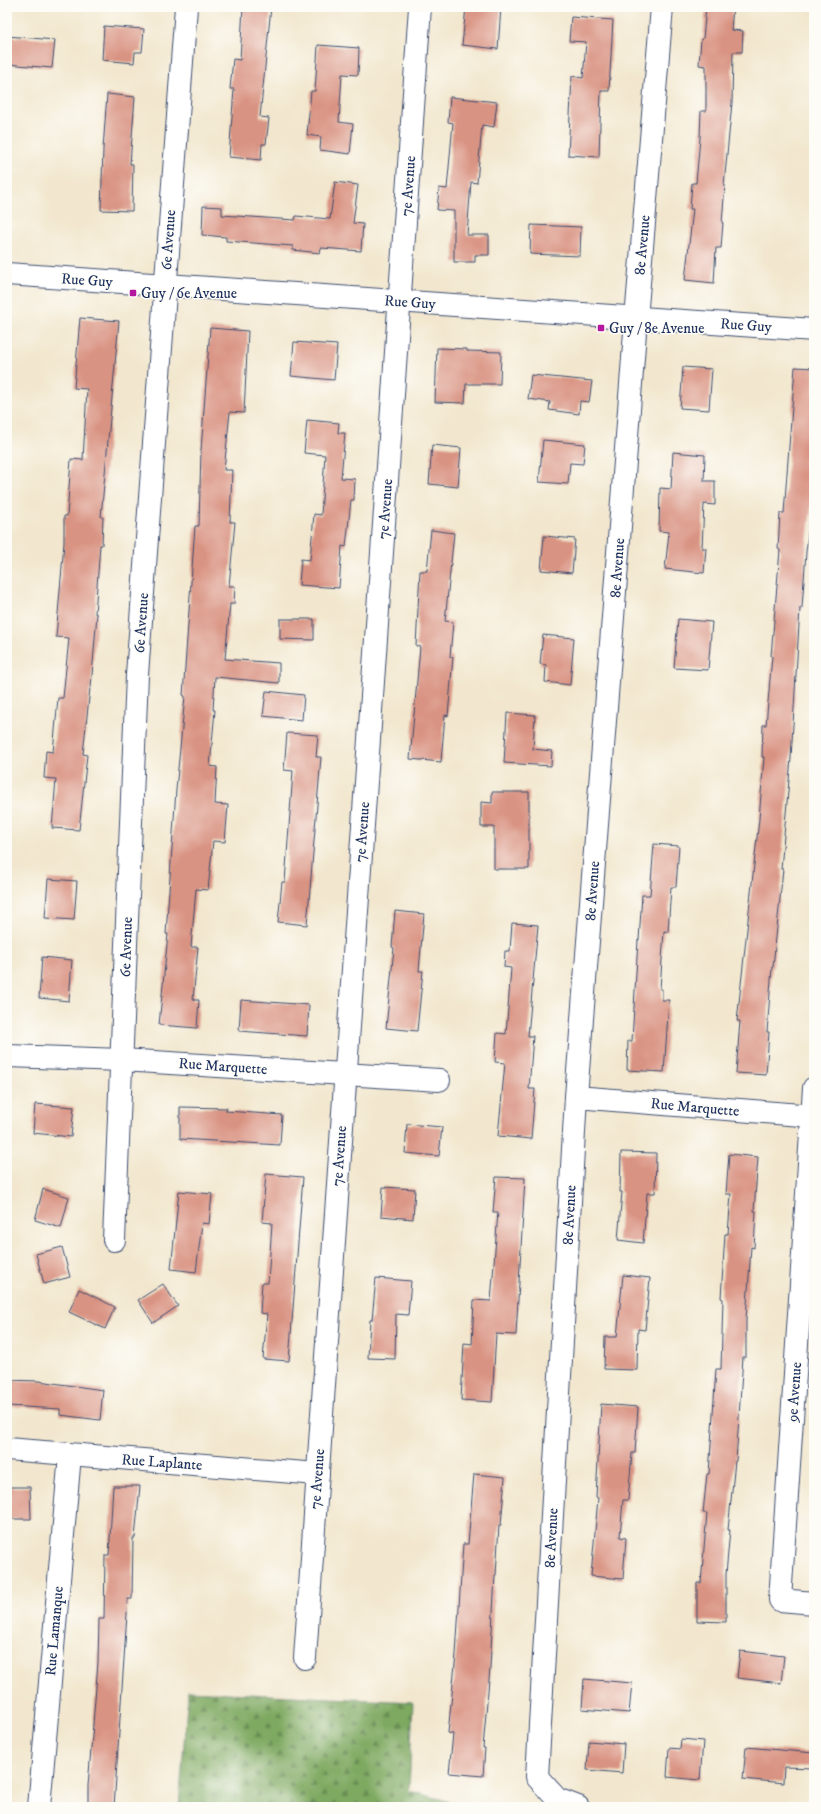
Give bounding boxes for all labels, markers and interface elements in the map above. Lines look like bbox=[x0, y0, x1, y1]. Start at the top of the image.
street label: 7e Avenue bbox=[397, 155, 420, 217]
street label: 6e Avenue bbox=[157, 209, 180, 271]
street label: 8e Avenue bbox=[630, 214, 655, 276]
street label: Rue Guy bbox=[61, 269, 114, 292]
place label: Guy / 6e Avenue bbox=[141, 284, 237, 303]
marker: Guy / 6e Avenue bbox=[128, 288, 138, 298]
street label: Rue Guy bbox=[384, 291, 437, 314]
street label: Rue Guy bbox=[720, 314, 773, 337]
place label: Guy / 8e Avenue bbox=[609, 319, 705, 338]
marker: Guy / 8e Avenue bbox=[596, 323, 606, 333]
street label: 7e Avenue bbox=[374, 478, 397, 540]
street label: 8e Avenue bbox=[606, 537, 629, 599]
street label: 6e Avenue bbox=[130, 592, 153, 654]
street label: 7e Avenue bbox=[351, 801, 374, 863]
street label: 8e Avenue bbox=[581, 860, 604, 922]
street label: 6e Avenue bbox=[116, 916, 137, 978]
street label: Rue Marquette bbox=[178, 1054, 268, 1079]
street label: Rue Marquette bbox=[650, 1094, 740, 1121]
street label: 7e Avenue bbox=[328, 1125, 351, 1187]
street label: 8e Avenue bbox=[558, 1184, 581, 1246]
street label: 9e Avenue bbox=[783, 1361, 806, 1424]
street label: 7e Avenue bbox=[306, 1448, 329, 1510]
street label: Rue Laplante bbox=[121, 1450, 203, 1475]
street label: 8e Avenue bbox=[540, 1507, 563, 1569]
street label: Rue Lamanque bbox=[41, 1585, 68, 1677]

